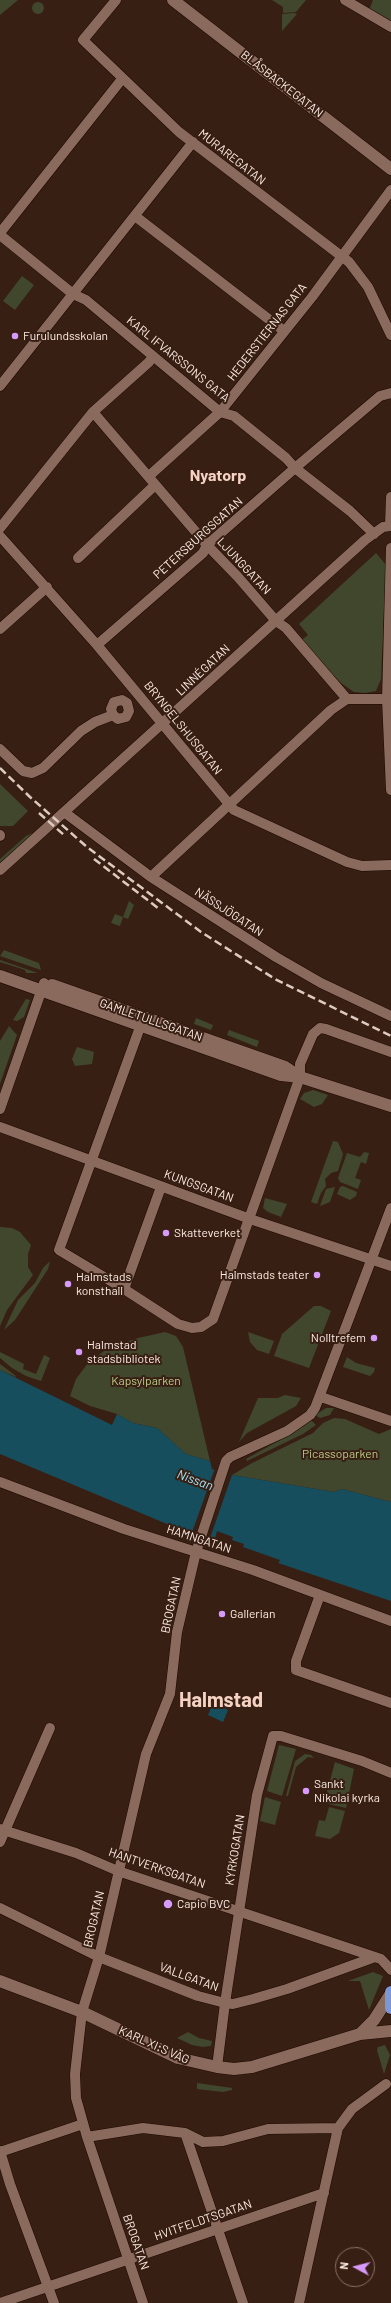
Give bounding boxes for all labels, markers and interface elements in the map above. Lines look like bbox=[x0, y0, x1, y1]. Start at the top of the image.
street label: BLÅSBACKEGATAN bbox=[238, 47, 326, 121]
street label: MURAREGATAN bbox=[195, 126, 269, 188]
street label: HEDERSTIERNAS GATA bbox=[224, 280, 310, 384]
street label: KARL IFVARSSONS GATA bbox=[124, 313, 232, 405]
place label: Furulundsskolan bbox=[23, 329, 108, 343]
marker: Furulundsskolan bbox=[10, 331, 20, 341]
district label: Nyatorp bbox=[190, 466, 246, 486]
street label: PETERSBURGSGATAN bbox=[150, 494, 246, 582]
street label: LJUNGGATAN bbox=[214, 535, 274, 597]
street label: LINNÉGATAN bbox=[173, 641, 233, 699]
street label: BRYNGELSHUSGATAN bbox=[141, 678, 225, 778]
street label: NÄSSJÖGATAN bbox=[192, 885, 266, 939]
street label: GAMLETULLSGATAN bbox=[98, 996, 204, 1044]
street label: KUNGSGATAN bbox=[162, 1167, 236, 1205]
place label: Skatteverket bbox=[174, 1226, 241, 1240]
marker: Skatteverket bbox=[161, 1228, 171, 1238]
place label: Halmstads teater bbox=[220, 1268, 309, 1282]
place label: Halmstads konsthall bbox=[76, 1270, 131, 1298]
marker: Halmstads teater bbox=[312, 1270, 322, 1280]
marker: Halmstads konsthall bbox=[63, 1279, 73, 1289]
place label: Nolltrefem bbox=[311, 1331, 366, 1345]
marker: Nolltrefem bbox=[369, 1333, 379, 1343]
place label: Halmstad stadsbibliotek bbox=[87, 1338, 161, 1366]
marker: Halmstad stadsbibliotek bbox=[74, 1347, 84, 1357]
park label: Kapsylparken bbox=[111, 1374, 181, 1388]
park label: Picassoparken bbox=[302, 1447, 378, 1461]
water label: Nissan bbox=[175, 1466, 215, 1494]
street label: HAMNGATAN bbox=[165, 1522, 233, 1556]
street label: BROGATAN bbox=[158, 1575, 184, 1635]
place label: Gallerian bbox=[230, 1607, 275, 1621]
marker: Gallerian bbox=[217, 1609, 227, 1619]
district label: Halmstad bbox=[179, 1688, 263, 1712]
place label: Sankt Nikolai kyrka bbox=[314, 1777, 380, 1805]
marker: Sankt Nikolai kyrka bbox=[301, 1786, 311, 1796]
street label: KYRKOGATAN bbox=[222, 1814, 248, 1886]
street label: HANTVERKSGATAN bbox=[107, 1845, 207, 1891]
street label: BROGATAN bbox=[80, 1889, 108, 1949]
place label: Capio BVC bbox=[177, 1897, 230, 1911]
marker: Capio BVC bbox=[162, 1898, 174, 1910]
street label: VALLGATAN bbox=[157, 1960, 221, 1994]
street label: KARL XI:S VÄG bbox=[117, 2023, 191, 2067]
street label: HVITFELDTSGATAN bbox=[152, 2197, 254, 2243]
street label: BROGATAN bbox=[120, 2212, 152, 2272]
north arrow bbox=[335, 2247, 375, 2287]
text: N bbox=[337, 2261, 350, 2270]

